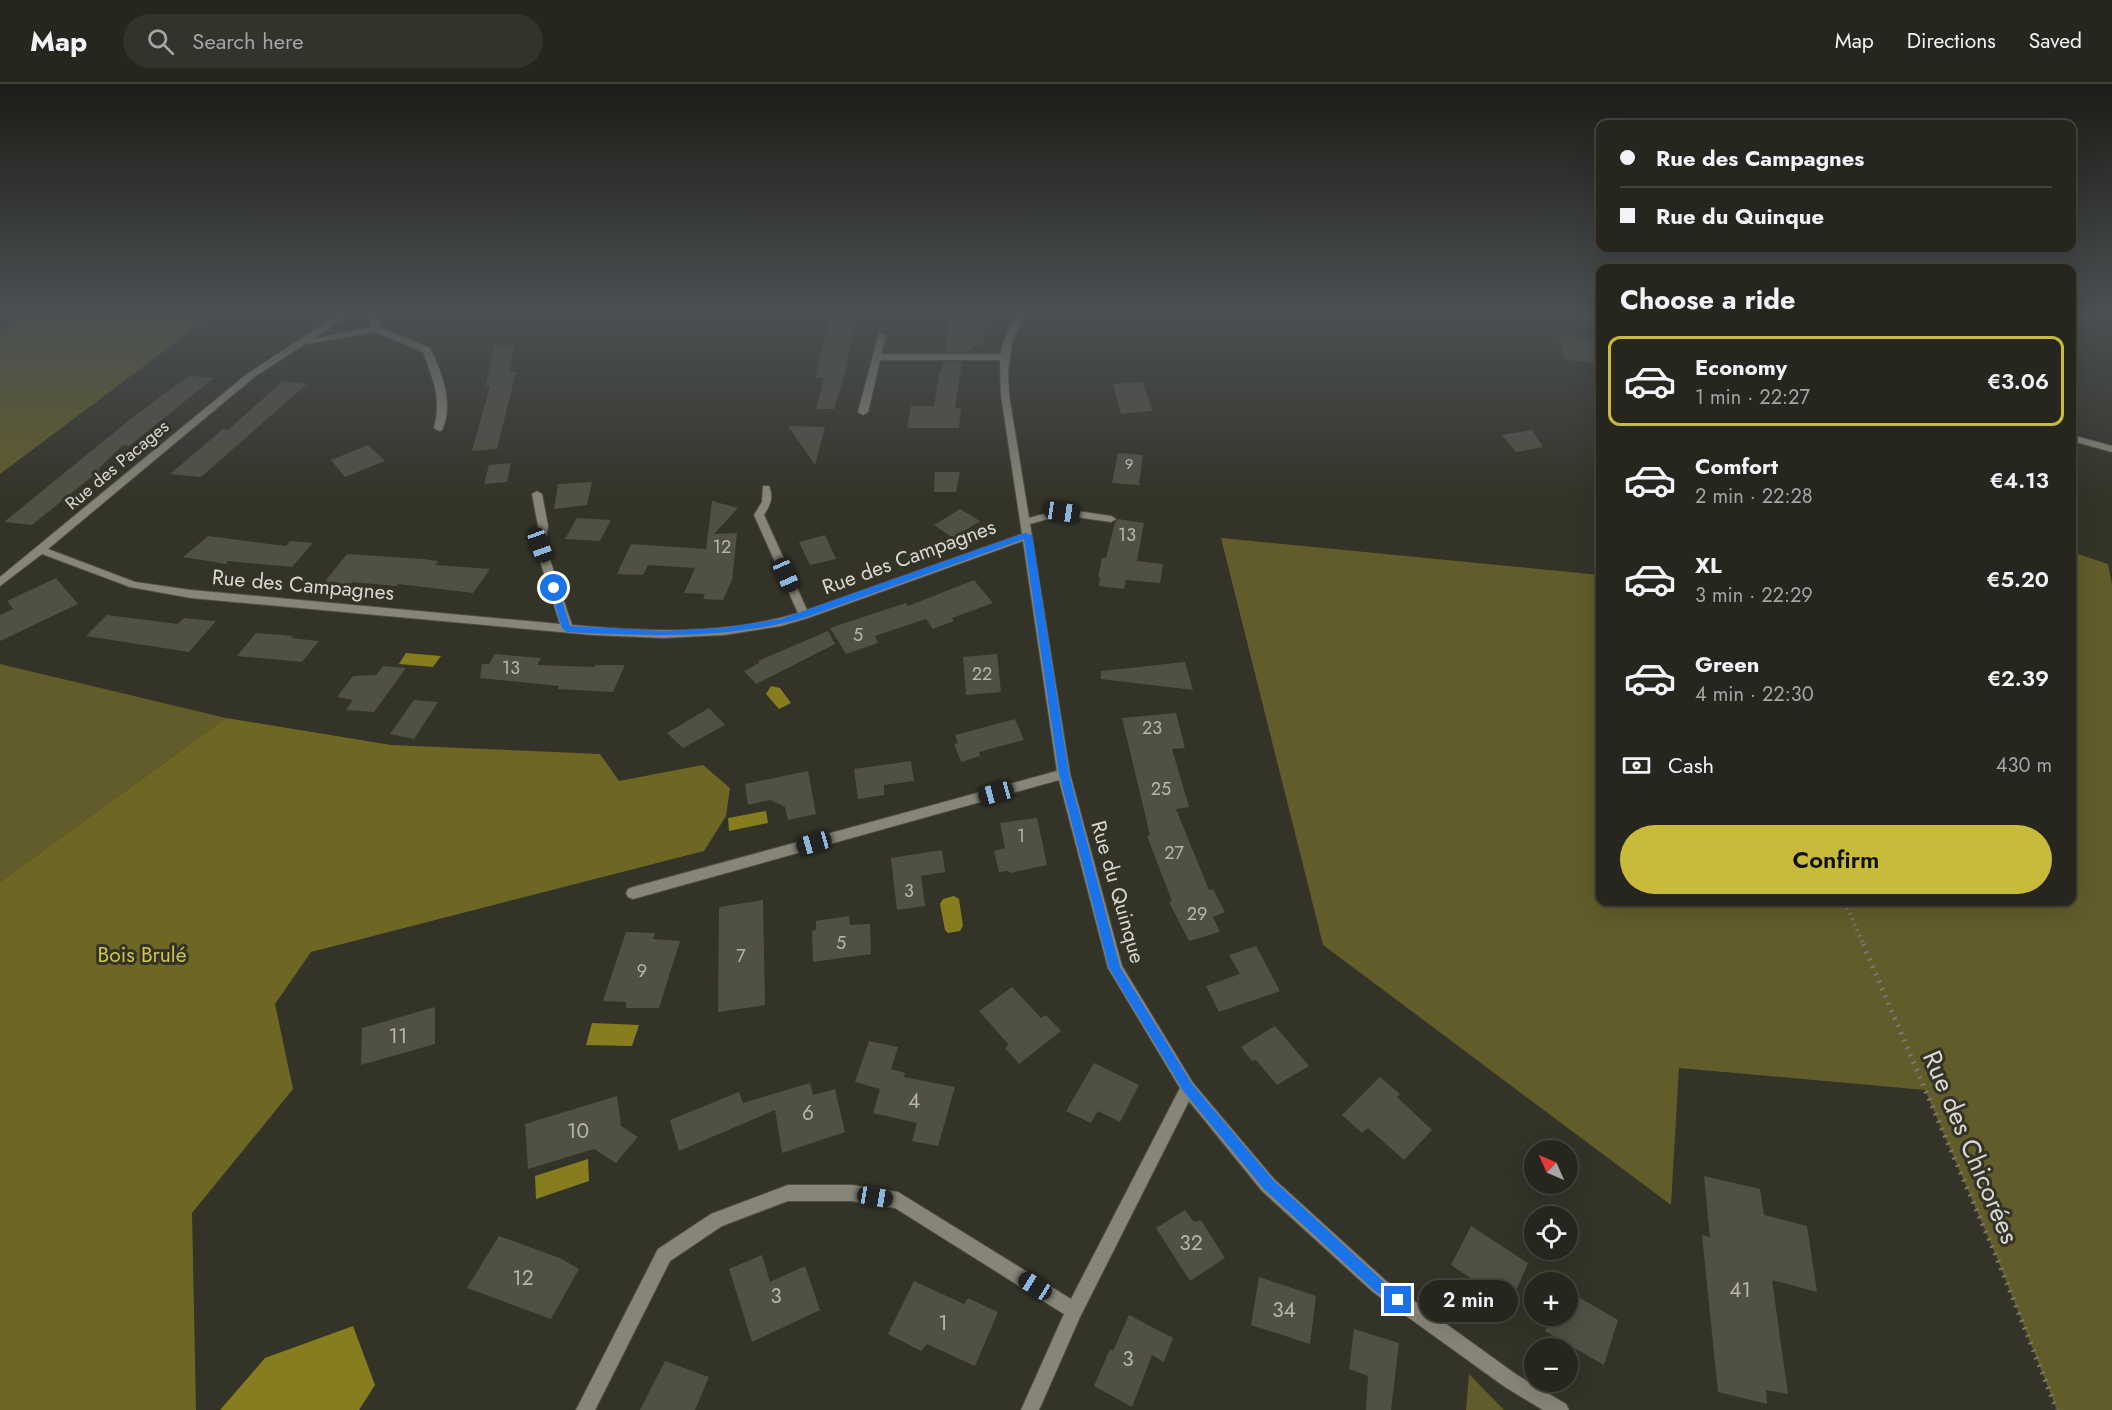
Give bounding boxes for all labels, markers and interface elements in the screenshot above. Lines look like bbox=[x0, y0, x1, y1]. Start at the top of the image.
search box bbox=[123, 14, 543, 68]
text: Map bbox=[30, 21, 87, 62]
icon: search bbox=[144, 25, 177, 58]
text: Search here bbox=[192, 25, 304, 57]
text: Map bbox=[1835, 26, 1874, 56]
text: Directions bbox=[1907, 26, 1996, 56]
text: Saved bbox=[2029, 26, 2082, 56]
text: Rue des Campagnes bbox=[1656, 142, 1864, 174]
text: Rue du Quinque bbox=[1656, 200, 1824, 232]
text: Choose a ride bbox=[1620, 280, 1795, 319]
text: Economy bbox=[1695, 351, 1787, 383]
icon: car bbox=[1623, 354, 1677, 408]
text: €3.06 bbox=[1987, 365, 2049, 397]
text: 1 min · 22:27 bbox=[1695, 383, 1810, 412]
street label: Rue des Pacages bbox=[59, 414, 175, 516]
text: Comfort bbox=[1695, 450, 1778, 482]
house number: 9 bbox=[1125, 453, 1133, 475]
icon: car bbox=[1623, 453, 1677, 507]
text: €4.13 bbox=[1990, 464, 2049, 496]
text: 2 min · 22:28 bbox=[1695, 482, 1813, 511]
car bbox=[1043, 501, 1081, 523]
street label: Rue des Campagnes bbox=[818, 512, 1000, 602]
house number: 13 bbox=[1118, 522, 1136, 548]
car bbox=[525, 525, 555, 565]
house number: 12 bbox=[713, 534, 731, 560]
text: XL bbox=[1695, 549, 1722, 581]
icon: car bbox=[1623, 552, 1677, 606]
car bbox=[770, 555, 802, 595]
street label: Rue des Campagnes bbox=[211, 562, 395, 608]
text: €5.20 bbox=[1987, 563, 2049, 595]
route start bbox=[540, 574, 567, 601]
text: 3 min · 22:29 bbox=[1695, 581, 1813, 610]
house number: 5 bbox=[853, 622, 863, 648]
text: Green bbox=[1695, 648, 1759, 680]
icon: car bbox=[1623, 651, 1677, 705]
house number: 13 bbox=[502, 655, 520, 681]
house number: 22 bbox=[972, 661, 992, 687]
text: €2.39 bbox=[1987, 662, 2049, 694]
text: 4 min · 22:30 bbox=[1695, 680, 1814, 709]
house number: 23 bbox=[1142, 715, 1162, 741]
icon: cash bbox=[1620, 749, 1653, 782]
text: Cash bbox=[1668, 749, 1714, 781]
text: 430 m bbox=[1996, 751, 2052, 780]
house number: 25 bbox=[1151, 776, 1171, 802]
car bbox=[976, 780, 1016, 806]
street label: Rue du Quinque bbox=[1083, 817, 1153, 967]
house number: 1 bbox=[1017, 823, 1025, 849]
button: Confirm bbox=[1620, 825, 2052, 894]
car bbox=[794, 829, 834, 857]
house number: 27 bbox=[1164, 840, 1184, 866]
house number: 3 bbox=[904, 878, 914, 904]
house number: 29 bbox=[1187, 901, 1207, 927]
house number: 5 bbox=[836, 930, 846, 956]
park label: Bois Brulé bbox=[98, 940, 187, 970]
house number: 7 bbox=[736, 943, 746, 969]
house number: 9 bbox=[637, 958, 647, 984]
house number: 11 bbox=[389, 1021, 407, 1051]
street label: Rue des Chicorées bbox=[1913, 1045, 2029, 1249]
house number: 4 bbox=[908, 1086, 920, 1116]
house number: 6 bbox=[802, 1098, 814, 1128]
house number: 10 bbox=[567, 1116, 589, 1146]
north arrow bbox=[1524, 1140, 1578, 1194]
map controls bbox=[1524, 1140, 1578, 1392]
car bbox=[856, 1185, 894, 1209]
button: locate bbox=[1524, 1206, 1578, 1260]
house number: 32 bbox=[1179, 1228, 1203, 1258]
house number: 12 bbox=[512, 1263, 534, 1293]
car bbox=[1015, 1269, 1055, 1303]
button: + bbox=[1524, 1272, 1578, 1326]
house number: 41 bbox=[1729, 1275, 1751, 1305]
callout: 2 min bbox=[1419, 1279, 1518, 1321]
house number: 3 bbox=[770, 1281, 782, 1311]
route end bbox=[1384, 1286, 1411, 1313]
text: 2 min bbox=[1443, 1286, 1494, 1315]
house number: 34 bbox=[1272, 1295, 1296, 1325]
house number: 1 bbox=[938, 1308, 948, 1338]
button: − bbox=[1524, 1338, 1578, 1392]
house number: 3 bbox=[1122, 1344, 1134, 1374]

